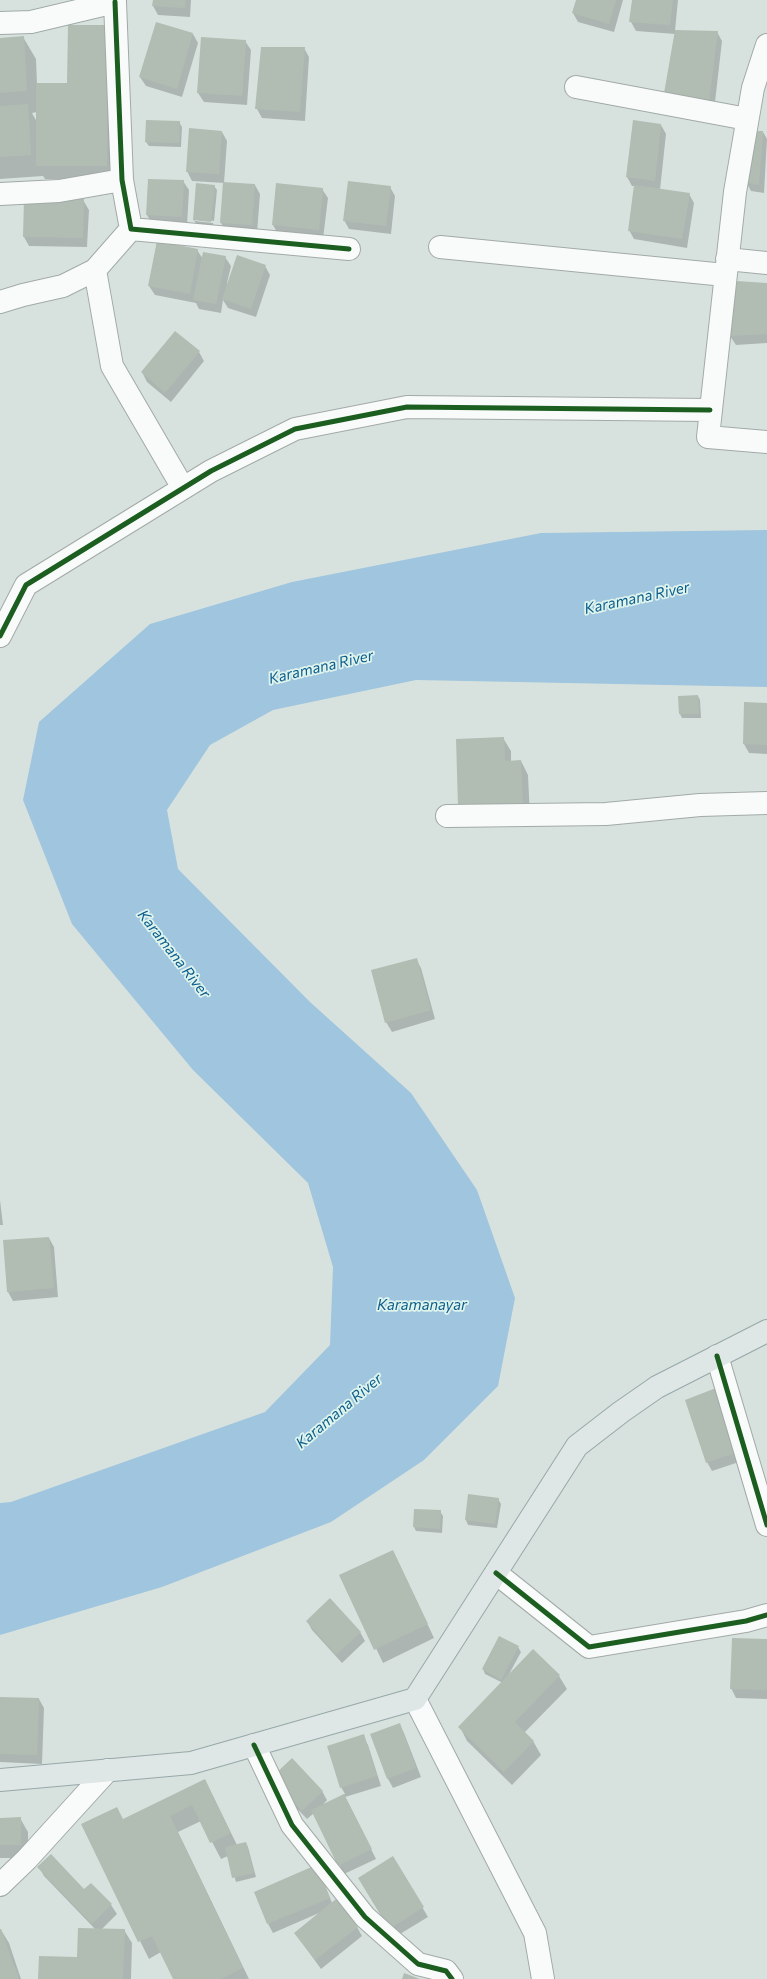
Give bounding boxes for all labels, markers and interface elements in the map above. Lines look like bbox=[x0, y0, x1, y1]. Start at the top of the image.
water label: Karamana River bbox=[583, 578, 691, 618]
water label: Karamana River bbox=[267, 646, 375, 688]
water label: Karamana River bbox=[134, 906, 214, 1002]
water label: Karamanayar bbox=[377, 1296, 467, 1314]
water label: Karamana River bbox=[292, 1370, 386, 1452]

